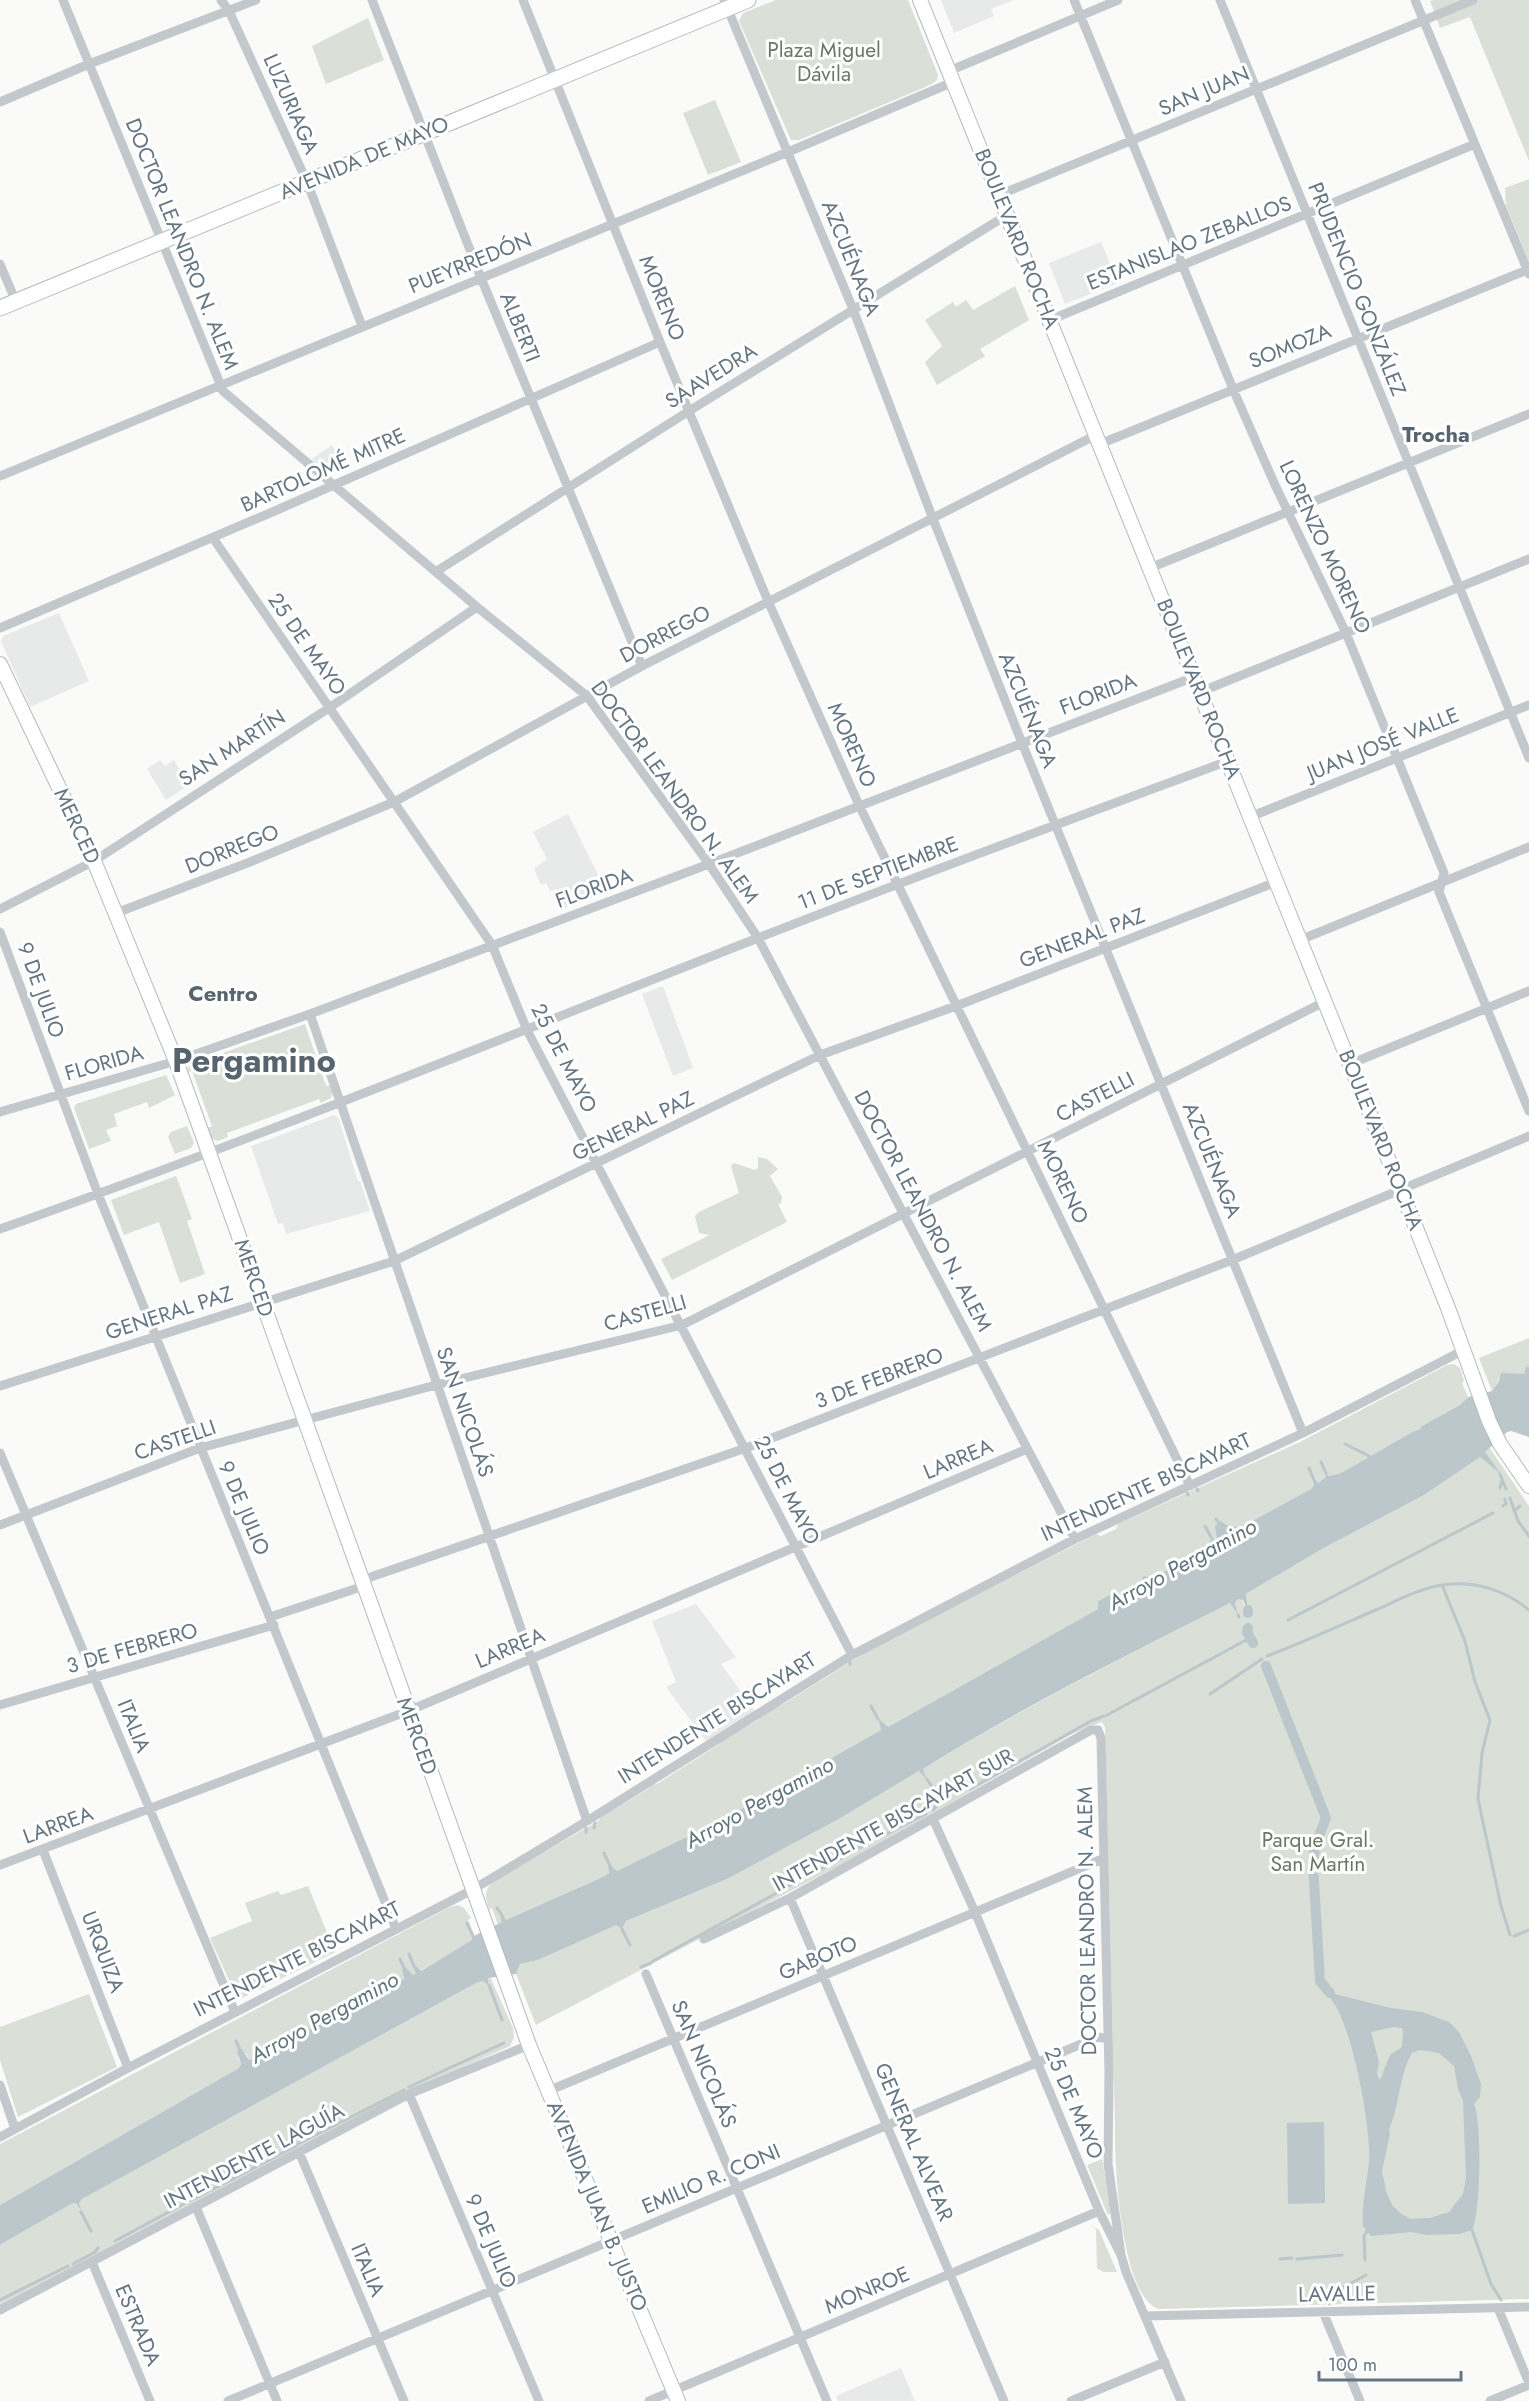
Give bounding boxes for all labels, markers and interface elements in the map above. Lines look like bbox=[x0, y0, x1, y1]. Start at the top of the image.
park label: Plaza Miguel Dávila bbox=[767, 35, 881, 89]
street label: LUZURIAGA bbox=[256, 49, 326, 159]
street label: SAN JUAN bbox=[1154, 58, 1254, 124]
street label: AVENIDA DE MAYO bbox=[275, 109, 453, 207]
street label: DOCTOR LEANDRO N. ALEM bbox=[118, 114, 246, 374]
street label: BOULEVARD ROCHA bbox=[967, 144, 1067, 334]
street label: PRUDENCIO GONZÁLEZ bbox=[1300, 178, 1414, 401]
street label: ESTANISLAO ZEBALLOS bbox=[1082, 188, 1296, 298]
street label: AZCUÉNAGA bbox=[814, 196, 888, 320]
street label: PUEYRREDÓN bbox=[404, 225, 536, 301]
street label: MORENO bbox=[631, 251, 693, 345]
street label: ALBERTI bbox=[492, 287, 548, 367]
street label: SOMOZA bbox=[1244, 316, 1336, 376]
street label: SAAVEDRA bbox=[659, 336, 763, 416]
district label: Trocha bbox=[1402, 418, 1470, 450]
street label: BARTOLOMÉ MITRE bbox=[236, 420, 410, 520]
street label: LORENZO MORENO bbox=[1272, 455, 1378, 639]
street label: 25 DE MAYO bbox=[261, 587, 353, 701]
street label: BOULEVARD ROCHA bbox=[1149, 594, 1249, 784]
street label: DORREGO bbox=[614, 598, 716, 670]
street label: AZCUÉNAGA bbox=[991, 648, 1065, 772]
street label: FLORIDA bbox=[1055, 666, 1141, 722]
street label: DOCTOR LEANDRO N. ALEM bbox=[584, 674, 766, 910]
street label: MORENO bbox=[820, 698, 884, 792]
street label: JUAN JOSÉ VALLE bbox=[1300, 700, 1464, 789]
street label: SAN MARTÍN bbox=[173, 702, 291, 794]
street label: MERCED bbox=[46, 783, 108, 869]
street label: DORREGO bbox=[181, 817, 283, 881]
street label: 11 DE SEPTIEMBRE bbox=[793, 829, 963, 917]
street label: FLORIDA bbox=[551, 860, 637, 916]
street label: GENERAL PAZ bbox=[1015, 900, 1150, 976]
street label: 9 DE JULIO bbox=[10, 938, 72, 1042]
district label: Centro bbox=[188, 977, 258, 1009]
street label: 25 DE MAYO bbox=[524, 998, 604, 1118]
street label: FLORIDA bbox=[61, 1037, 147, 1088]
district label: Pergamino bbox=[172, 1037, 336, 1084]
street label: BOULEVARD ROCHA bbox=[1331, 1045, 1431, 1235]
street label: CASTELLI bbox=[1050, 1064, 1140, 1130]
street label: GENERAL PAZ bbox=[567, 1083, 700, 1168]
street label: DOCTOR LEANDRO N. ALEM bbox=[847, 1085, 999, 1337]
street label: AZCUÉNAGA bbox=[1175, 1098, 1249, 1222]
street label: MORENO bbox=[1030, 1135, 1096, 1229]
street label: MERCED bbox=[227, 1235, 281, 1321]
street label: GENERAL PAZ bbox=[101, 1278, 237, 1348]
street label: CASTELLI bbox=[600, 1287, 690, 1339]
street label: 3 DE FEBRERO bbox=[810, 1340, 948, 1416]
street label: SAN NICOLÁS bbox=[429, 1343, 501, 1481]
street label: CASTELLI bbox=[130, 1412, 220, 1468]
street label: INTENDENTE BISCAYART bbox=[1036, 1425, 1256, 1549]
street label: 25 DE MAYO bbox=[747, 1430, 827, 1550]
street label: LARREA bbox=[919, 1431, 998, 1487]
street label: 9 DE JULIO bbox=[211, 1456, 277, 1560]
water label: Arroyo Pergamino bbox=[1101, 1510, 1262, 1619]
street label: 3 DE FEBRERO bbox=[63, 1615, 201, 1681]
street label: LARREA bbox=[471, 1620, 550, 1676]
street label: INTENDENTE BISCAYART bbox=[612, 1645, 822, 1791]
street label: MERCED bbox=[389, 1693, 445, 1779]
street label: ITALIA bbox=[110, 1695, 158, 1757]
street label: INTENDENTE BISCAYART SUR bbox=[767, 1741, 1019, 1899]
water label: Arroyo Pergamino bbox=[678, 1748, 839, 1857]
street label: DOCTOR LEANDRO N. ALEM bbox=[1070, 1786, 1104, 2056]
street label: LARREA bbox=[19, 1798, 97, 1852]
park label: Parque Gral. San Martín bbox=[1262, 1825, 1374, 1879]
street label: INTENDENTE BISCAYART bbox=[188, 1894, 406, 2024]
street label: URQUIZA bbox=[74, 1907, 132, 1997]
street label: GABOTO bbox=[774, 1928, 862, 1988]
water label: Arroyo Pergamino bbox=[243, 1963, 404, 2072]
street label: SAN NICOLÁS bbox=[664, 1996, 744, 2132]
street label: 25 DE MAYO bbox=[1037, 2042, 1111, 2164]
street label: GENERAL ALVEAR bbox=[867, 2058, 961, 2226]
street label: INTENDENTE LAGUÍA bbox=[158, 2096, 350, 2216]
street label: AVENIDA JUAN B. JUSTO bbox=[539, 2096, 655, 2316]
street label: EMILIO R. CONI bbox=[637, 2136, 785, 2222]
street label: 9 DE JULIO bbox=[458, 2189, 524, 2293]
street label: ITALIA bbox=[343, 2239, 393, 2301]
street label: MONROE bbox=[820, 2259, 914, 2321]
street label: LAVALLE bbox=[1298, 2278, 1376, 2310]
street label: ESTRADA bbox=[107, 2280, 169, 2371]
scale bar bbox=[1319, 2344, 1462, 2382]
text: 100 m bbox=[1328, 2352, 1377, 2378]

